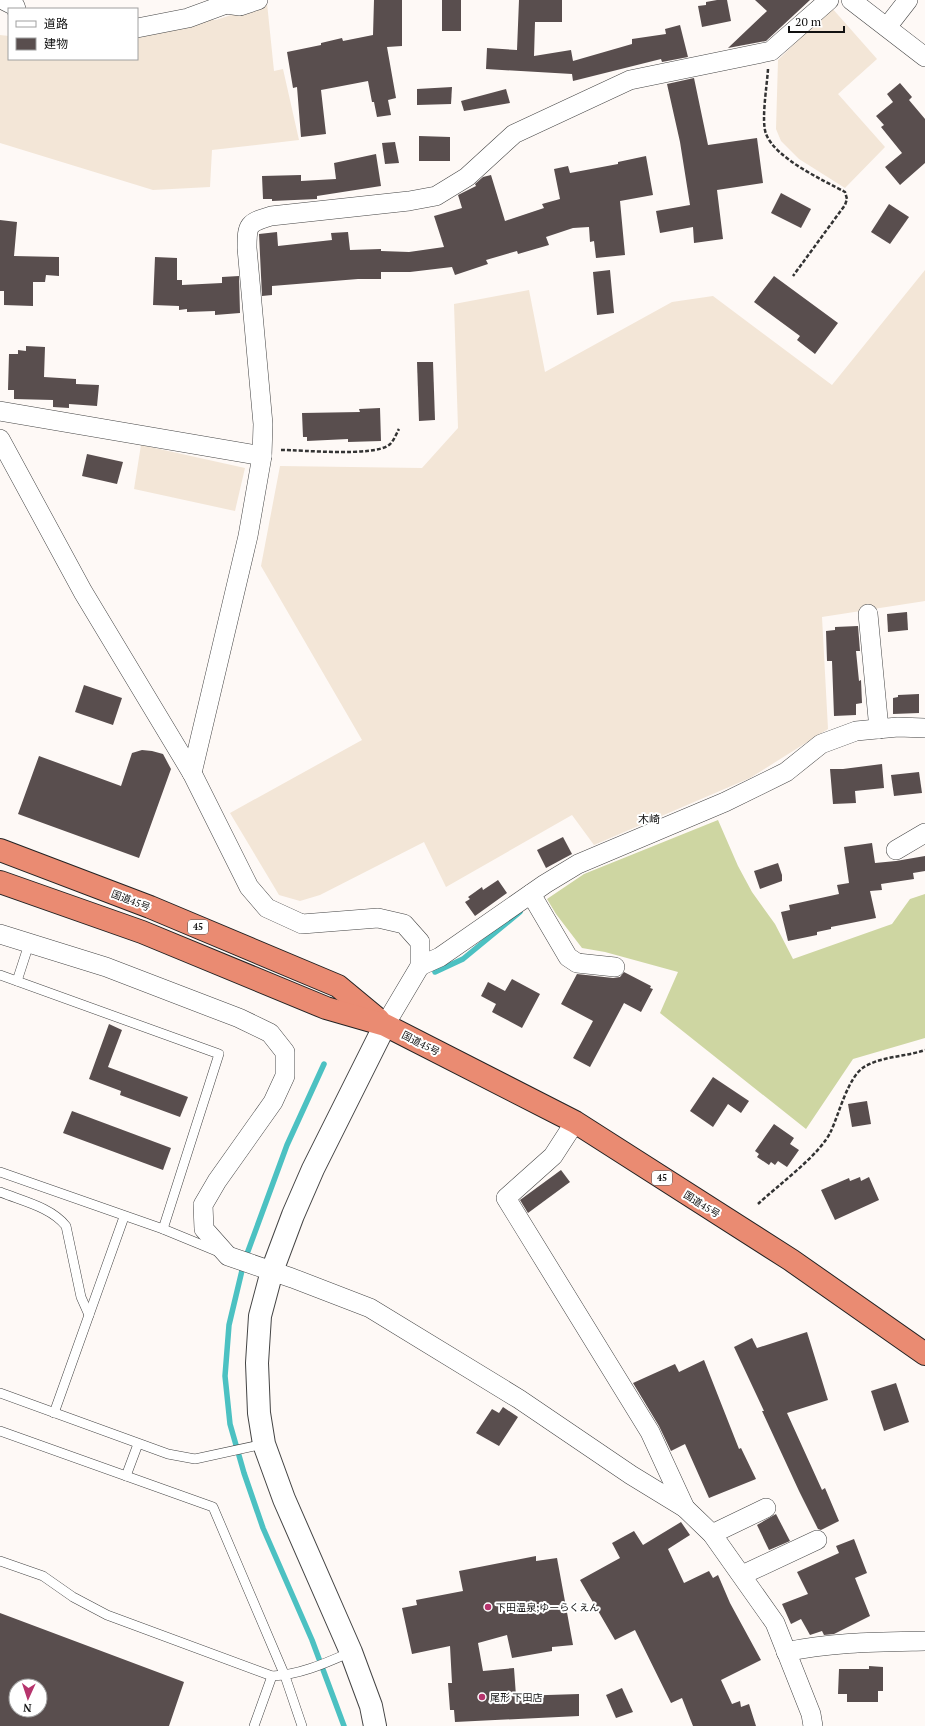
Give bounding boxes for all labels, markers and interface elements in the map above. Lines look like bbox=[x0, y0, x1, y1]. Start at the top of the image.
legend bbox=[8, 8, 138, 60]
scale bar bbox=[789, 8, 844, 34]
text: 20 m bbox=[795, 14, 822, 29]
text: 道路 bbox=[44, 16, 68, 31]
text: 建物 bbox=[44, 36, 68, 51]
district label: 木崎 bbox=[638, 812, 660, 826]
street label: 国道45号 bbox=[110, 887, 152, 914]
road number: 45 bbox=[188, 920, 208, 934]
street label: 国道45号 bbox=[400, 1028, 442, 1058]
road number: 45 bbox=[652, 1171, 672, 1185]
street label: 国道45号 bbox=[681, 1188, 722, 1221]
place label: 下田温泉;ゆーらくえん bbox=[496, 1601, 599, 1614]
marker: 下田温泉;ゆーらくえん bbox=[483, 1602, 493, 1612]
north arrow bbox=[8, 1678, 48, 1718]
place label: 尾形 下田店 bbox=[490, 1691, 542, 1704]
marker: 尾形 下田店 bbox=[477, 1692, 487, 1702]
text: N bbox=[22, 1701, 32, 1715]

